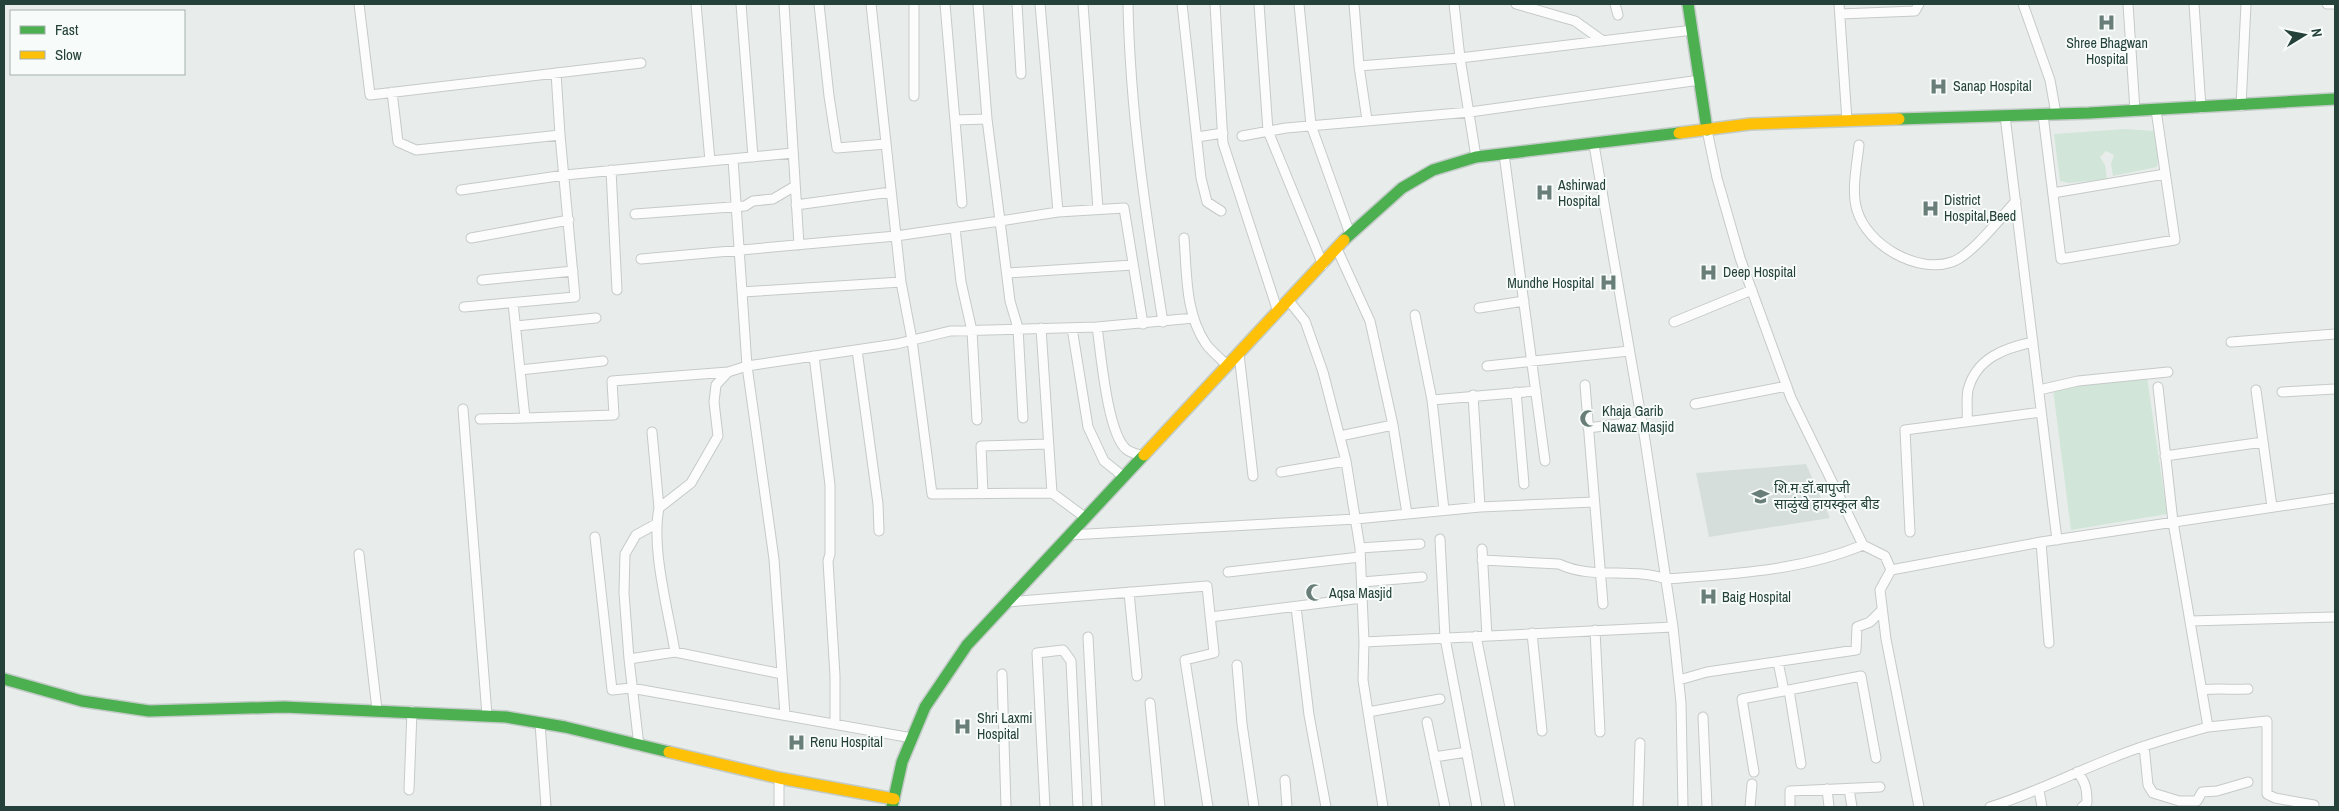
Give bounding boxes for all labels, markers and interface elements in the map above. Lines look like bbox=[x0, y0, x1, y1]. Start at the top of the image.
legend bbox=[10, 10, 185, 75]
north arrow bbox=[2279, 10, 2329, 60]
hospital icon: Shree Bhagwan Hospital bbox=[2097, 13, 2117, 33]
text: Fast bbox=[55, 19, 79, 40]
text: N bbox=[2307, 27, 2326, 38]
place label: Shree Bhagwan Hospital bbox=[2066, 34, 2148, 68]
text: Slow bbox=[55, 44, 82, 65]
hospital icon: Sanap Hospital bbox=[1929, 76, 1949, 96]
place label: Sanap Hospital bbox=[1953, 77, 2032, 95]
place label: Ashirwad Hospital bbox=[1557, 176, 1606, 210]
hospital icon: Ashirwad Hospital bbox=[1534, 183, 1554, 203]
place label: District Hospital,Beed bbox=[1944, 191, 2016, 225]
hospital icon: District Hospital,Beed bbox=[1920, 198, 1940, 218]
hospital icon: Deep Hospital bbox=[1699, 262, 1719, 282]
place label: Deep Hospital bbox=[1723, 263, 1796, 281]
hospital icon: Mundhe Hospital bbox=[1598, 273, 1618, 293]
place label: Mundhe Hospital bbox=[1507, 274, 1594, 292]
place label: Khaja Garib Nawaz Masjid bbox=[1602, 402, 1674, 436]
mosque icon: Khaja Garib Nawaz Masjid bbox=[1578, 409, 1598, 429]
place label: शि.म.डॉ.बापुजी साळुंखे हायस्कूल बीड bbox=[1774, 479, 1880, 514]
school or university icon: शि.म.डॉ.बापुजी साळुंखे हायस्कूल बीड bbox=[1750, 486, 1770, 506]
mosque icon: Aqsa Masjid bbox=[1305, 583, 1325, 603]
place label: Aqsa Masjid bbox=[1328, 584, 1392, 602]
hospital icon: Baig Hospital bbox=[1698, 587, 1718, 607]
place label: Baig Hospital bbox=[1722, 588, 1791, 606]
place label: Shri Laxmi Hospital bbox=[977, 709, 1033, 743]
hospital icon: Shri Laxmi Hospital bbox=[953, 716, 973, 736]
hospital icon: Renu Hospital bbox=[786, 732, 806, 752]
place label: Renu Hospital bbox=[810, 733, 883, 751]

